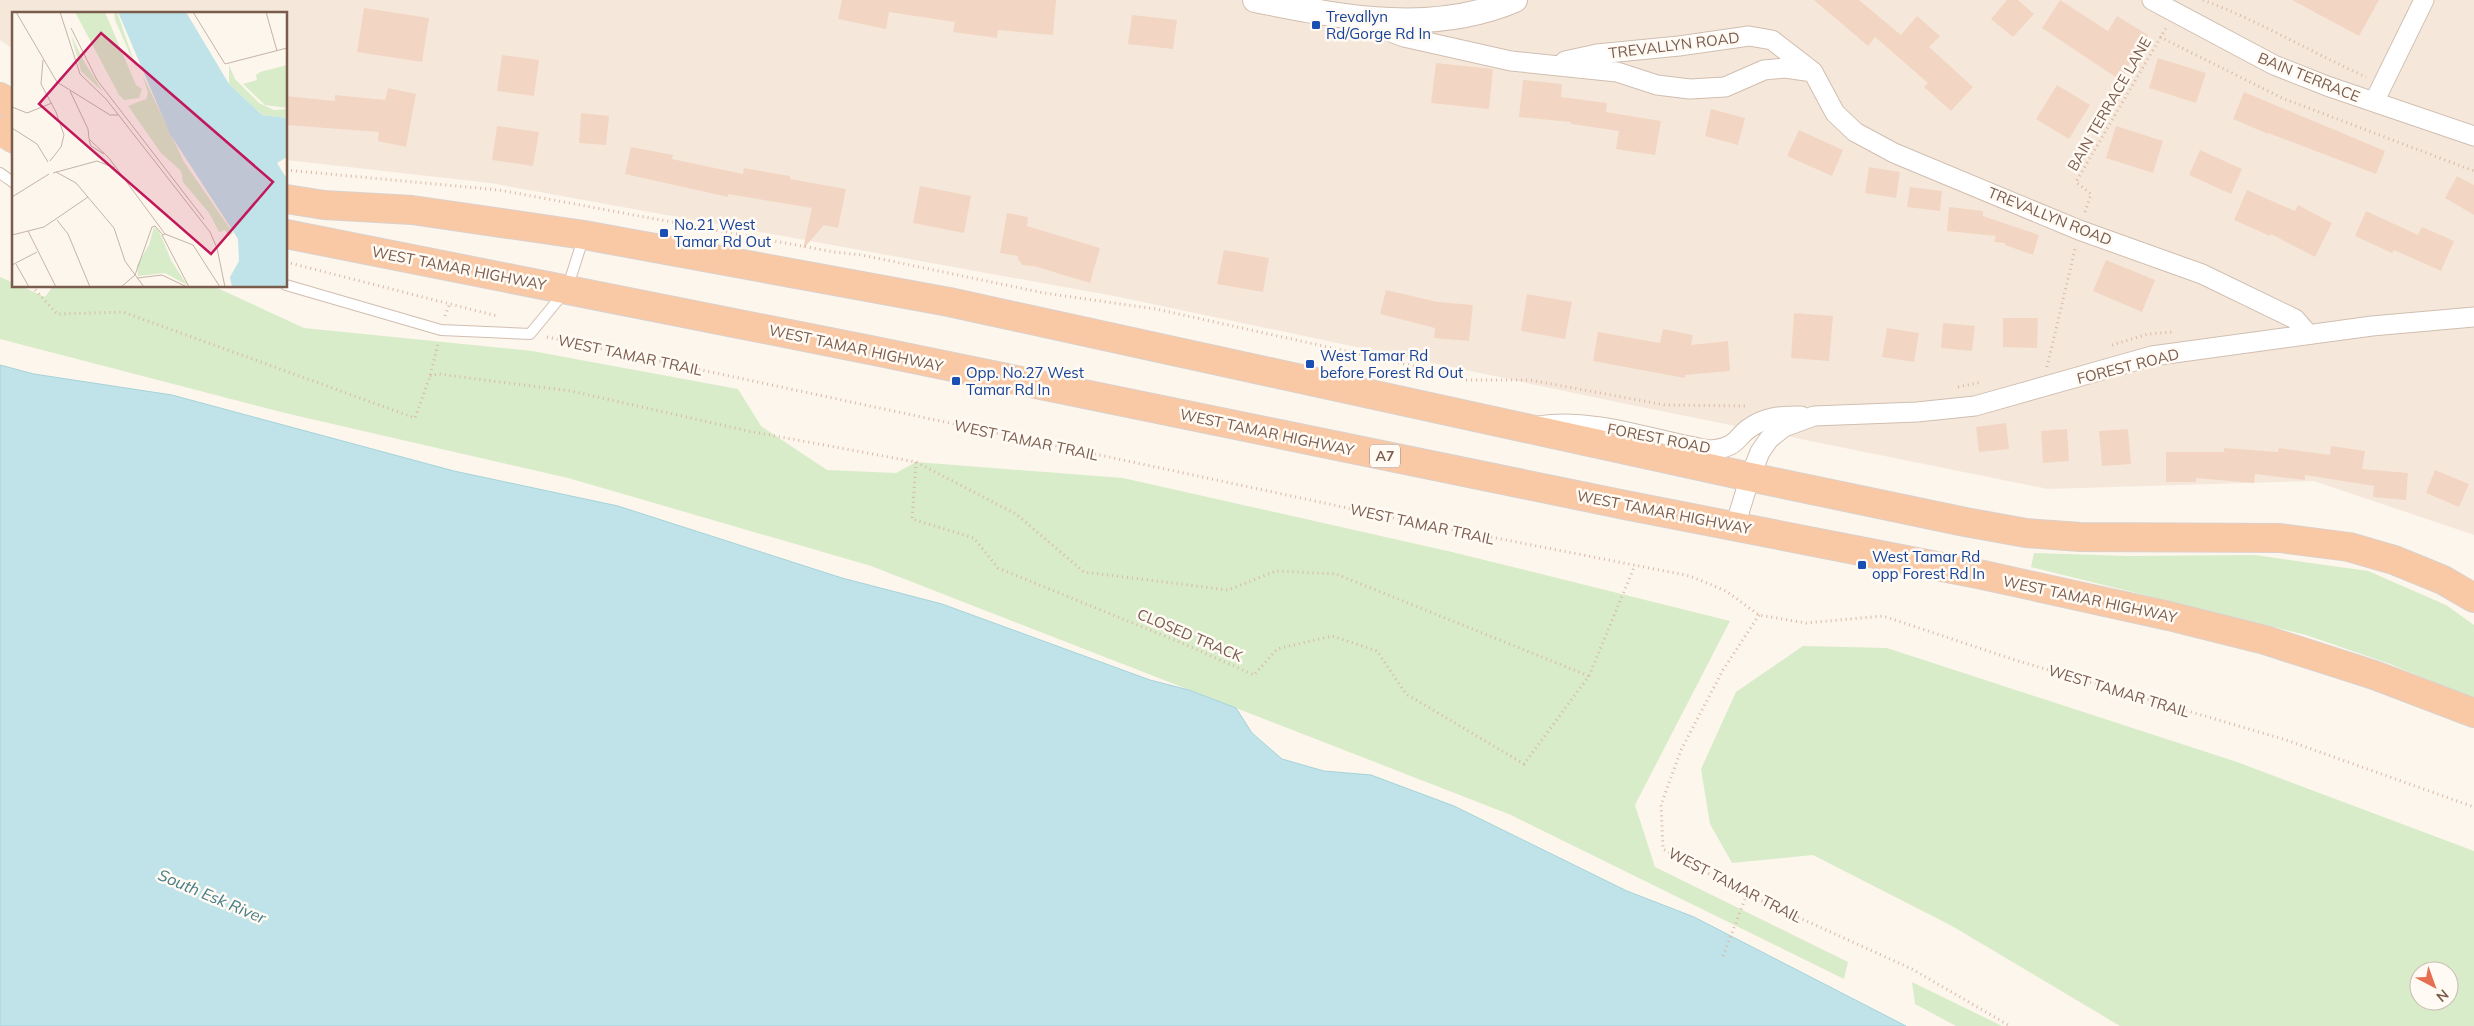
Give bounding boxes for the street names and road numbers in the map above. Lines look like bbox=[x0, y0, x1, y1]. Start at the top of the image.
street label: TREVALLYN ROAD bbox=[1607, 28, 1741, 62]
street label: BAIN TERRACE LANE bbox=[2063, 34, 2155, 174]
street label: BAIN TERRACE bbox=[2255, 48, 2363, 106]
street label: TREVALLYN ROAD bbox=[1985, 183, 2115, 249]
street label: WEST TAMAR HIGHWAY bbox=[370, 242, 549, 294]
street label: WEST TAMAR HIGHWAY bbox=[767, 320, 946, 376]
street label: WEST TAMAR TRAIL bbox=[556, 330, 704, 380]
street label: FOREST ROAD bbox=[2075, 344, 2181, 388]
street label: WEST TAMAR HIGHWAY bbox=[1178, 404, 1357, 460]
street label: WEST TAMAR TRAIL bbox=[952, 415, 1100, 465]
street label: FOREST ROAD bbox=[1606, 419, 1712, 457]
road number: A7 bbox=[1370, 444, 1400, 468]
street label: WEST TAMAR HIGHWAY bbox=[1575, 486, 1754, 538]
street label: WEST TAMAR TRAIL bbox=[1348, 499, 1496, 549]
street label: WEST TAMAR HIGHWAY bbox=[2001, 571, 2180, 627]
street label: CLOSED TRACK bbox=[1134, 604, 1246, 666]
street label: WEST TAMAR TRAIL bbox=[2046, 660, 2192, 722]
street label: WEST TAMAR TRAIL bbox=[1665, 843, 1805, 927]

